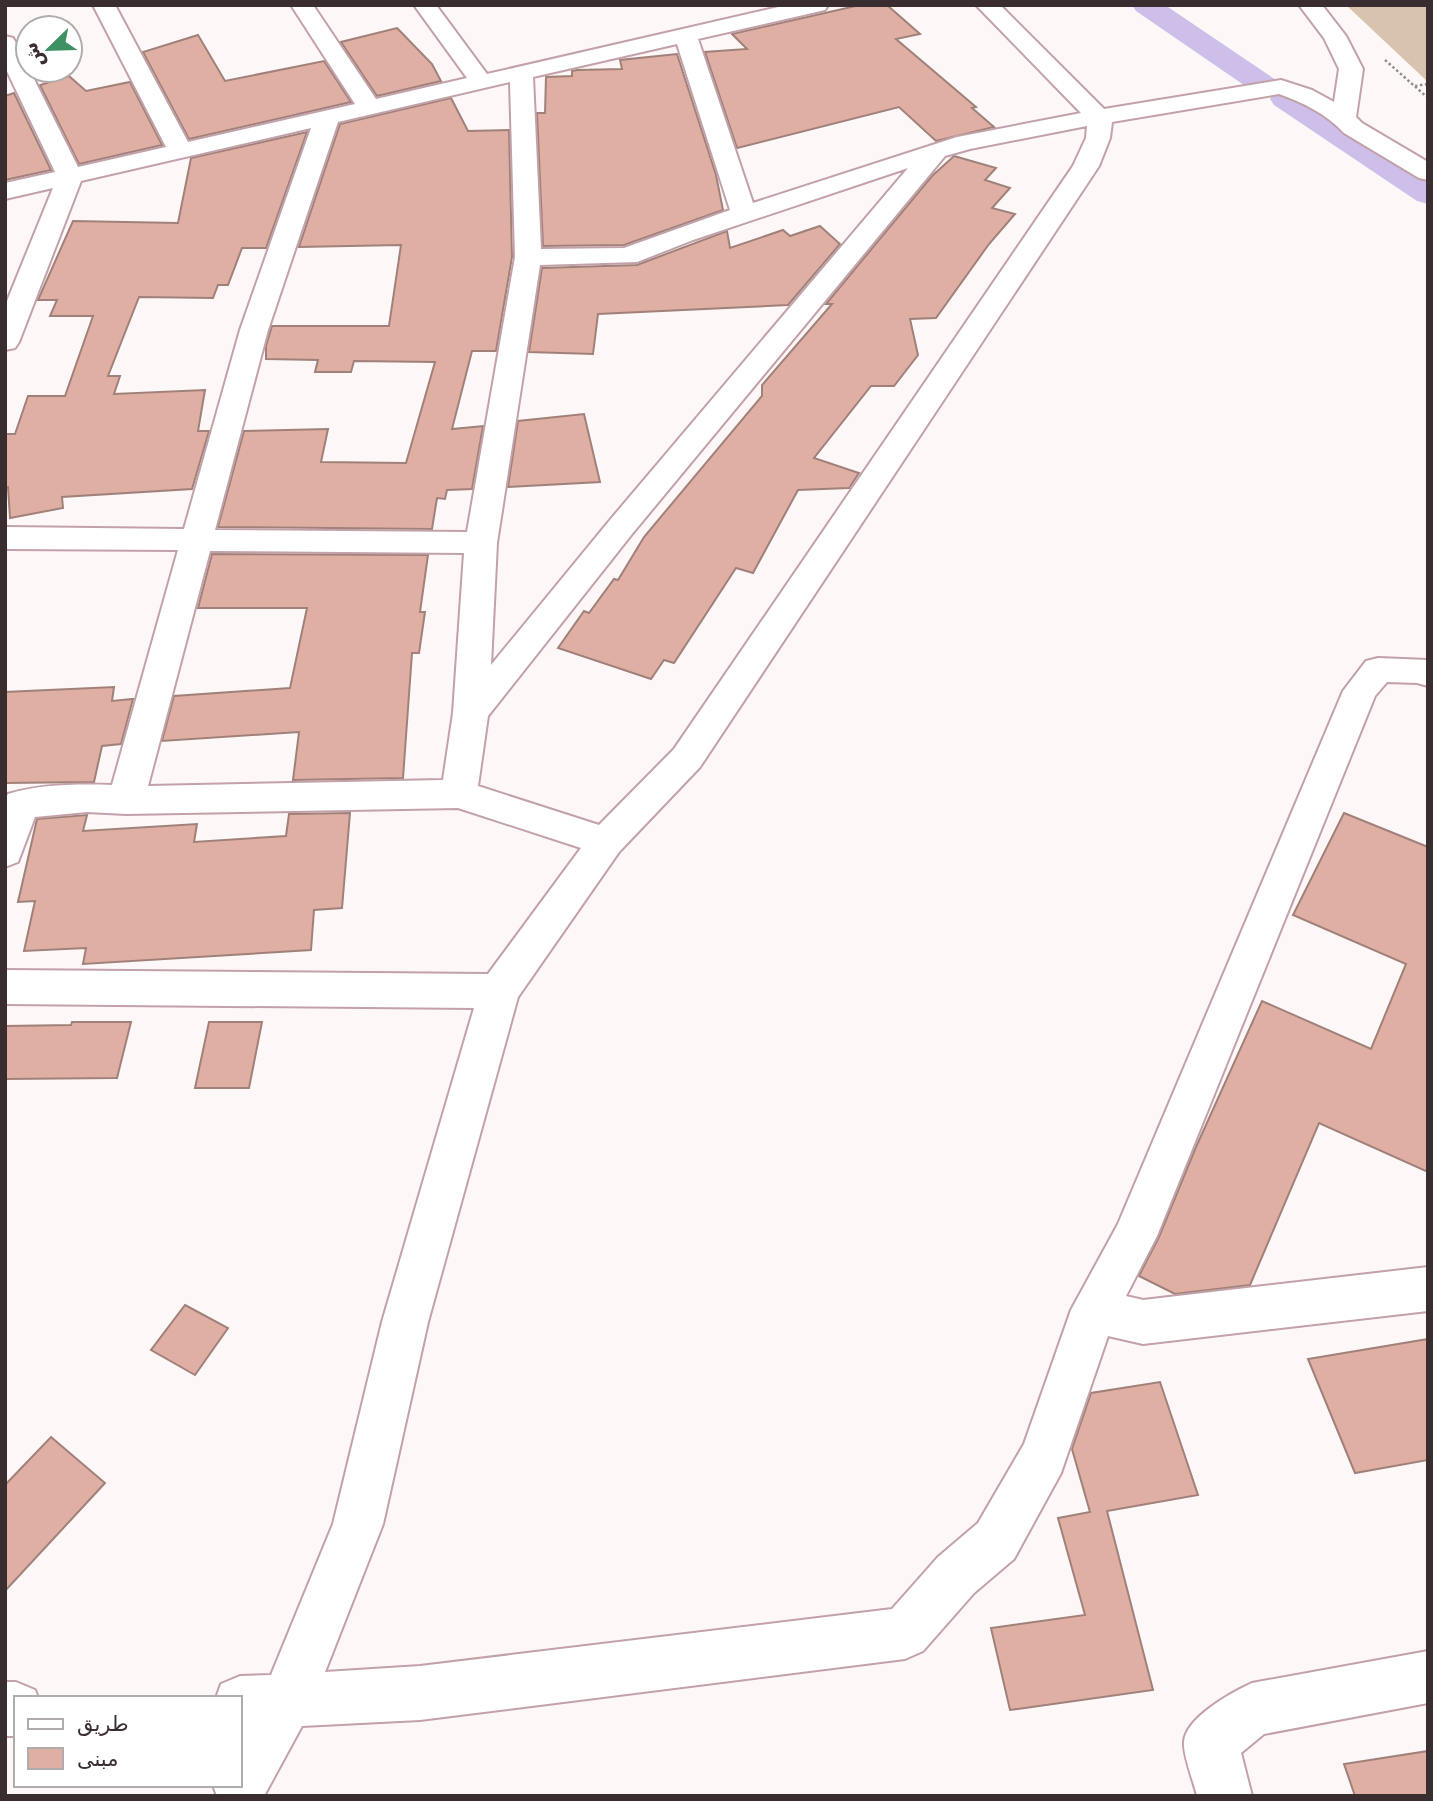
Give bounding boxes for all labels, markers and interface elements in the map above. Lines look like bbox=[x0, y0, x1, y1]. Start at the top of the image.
north arrow bbox=[14, 14, 84, 84]
text: ش bbox=[18, 39, 50, 72]
legend bbox=[14, 1696, 242, 1787]
text: طريق bbox=[77, 1712, 129, 1736]
text: مبنى bbox=[77, 1747, 118, 1771]

